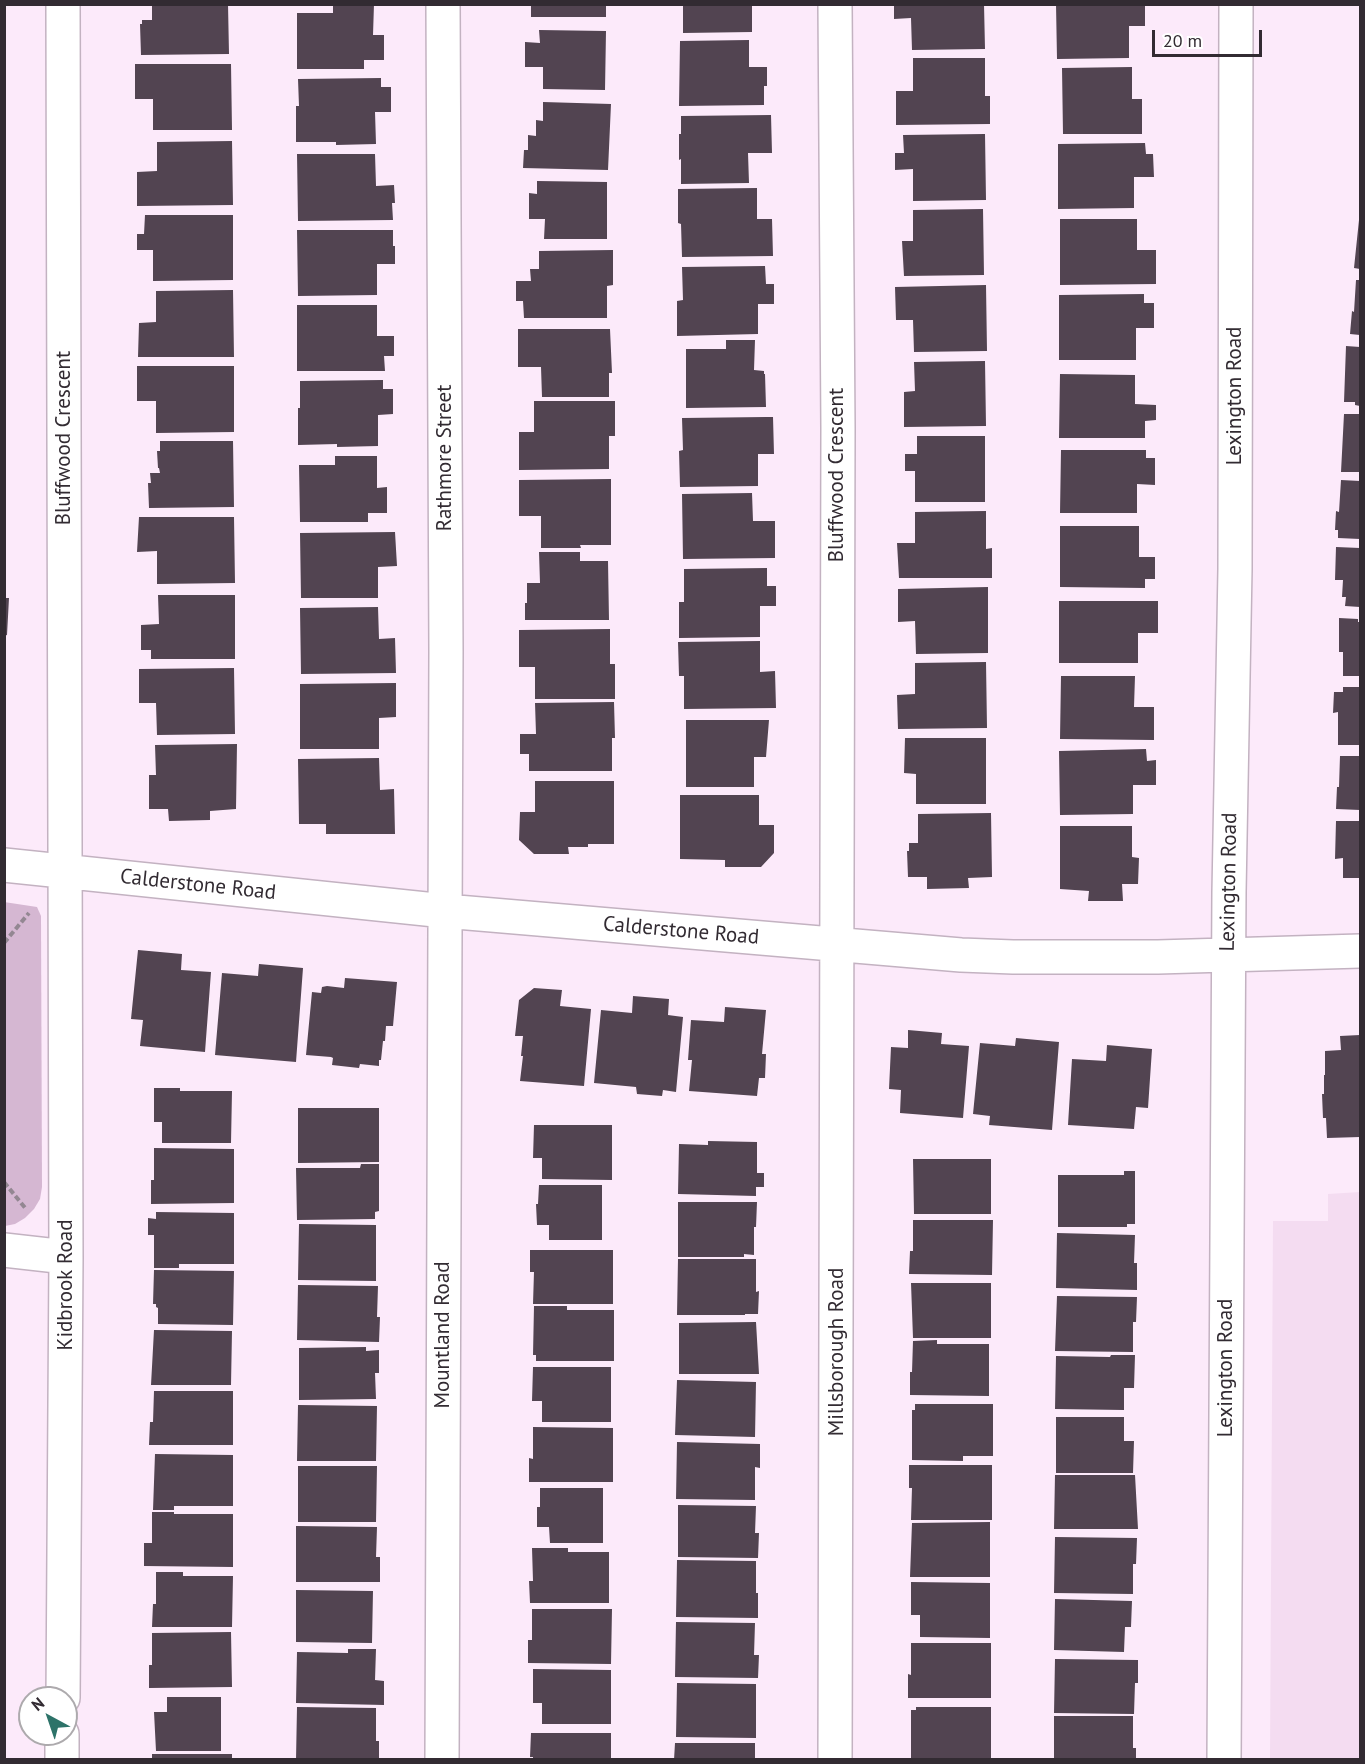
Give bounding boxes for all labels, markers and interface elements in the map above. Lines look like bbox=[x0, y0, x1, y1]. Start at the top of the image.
scale bar bbox=[1155, 18, 1264, 56]
text: 20 m bbox=[1163, 29, 1202, 52]
street label: Lexington Road bbox=[1222, 327, 1248, 465]
street label: Bluffwood Crescent bbox=[51, 351, 77, 525]
street label: Rathmore Street bbox=[432, 385, 458, 531]
street label: Bluffwood Crescent bbox=[824, 388, 850, 562]
street label: Lexington Road bbox=[1215, 812, 1243, 952]
street label: Calderstone Road bbox=[119, 864, 277, 906]
street label: Calderstone Road bbox=[602, 912, 760, 950]
street label: Kidbrook Road bbox=[53, 1220, 79, 1350]
street label: Mountland Road bbox=[430, 1261, 456, 1409]
street label: Millsborough Road bbox=[824, 1268, 850, 1436]
street label: Lexington Road bbox=[1213, 1299, 1239, 1437]
north arrow bbox=[18, 1686, 78, 1746]
text: N bbox=[27, 1693, 48, 1715]

